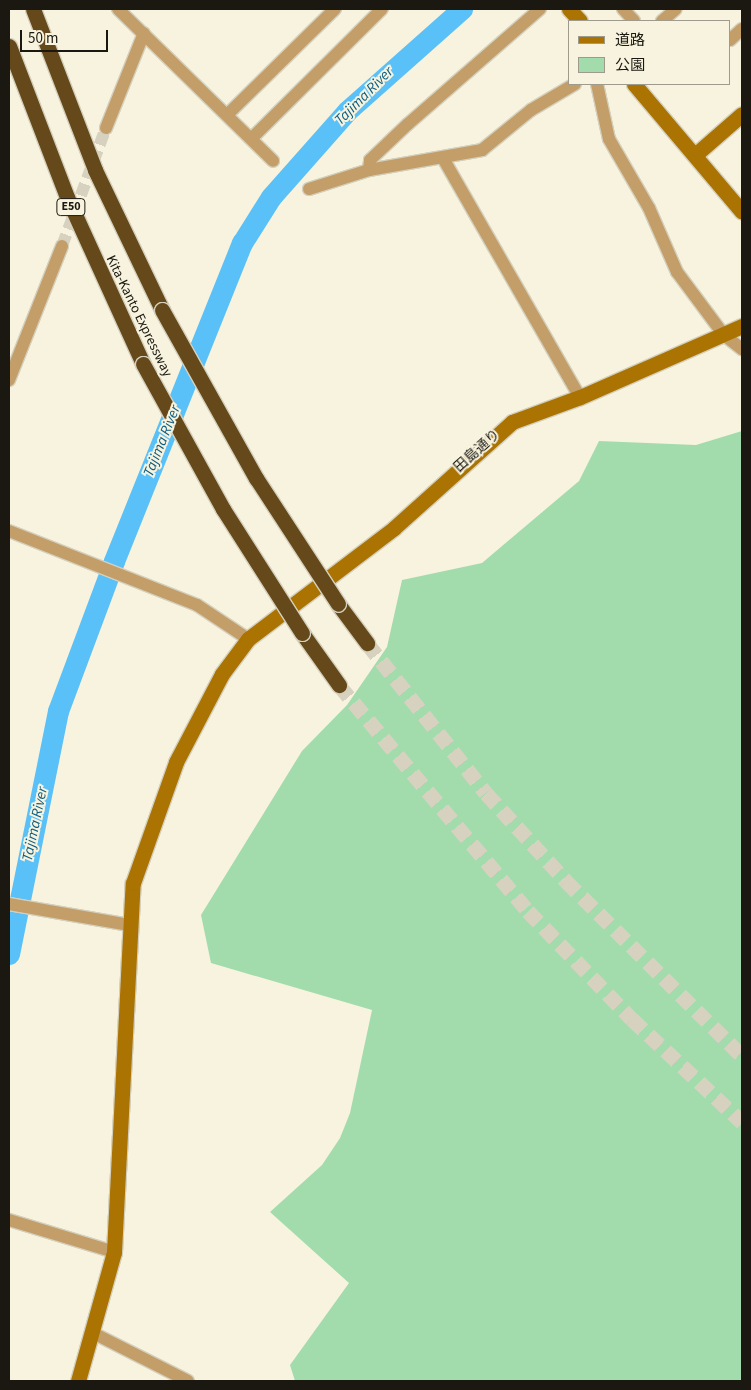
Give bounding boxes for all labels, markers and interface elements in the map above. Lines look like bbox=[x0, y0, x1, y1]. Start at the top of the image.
scale bar bbox=[22, 20, 110, 52]
legend bbox=[568, 20, 731, 85]
text: 50 m bbox=[28, 28, 58, 49]
text: 道路 bbox=[615, 30, 645, 51]
text: 公園 bbox=[615, 55, 645, 76]
water label: Tajima River bbox=[331, 63, 397, 129]
road number: E50 bbox=[56, 198, 86, 216]
street label: Kita-Kanto Expressway bbox=[102, 253, 176, 379]
water label: Tajima River bbox=[139, 403, 185, 479]
street label: 田島通り bbox=[451, 426, 503, 476]
water label: Tajima River bbox=[18, 785, 52, 863]

